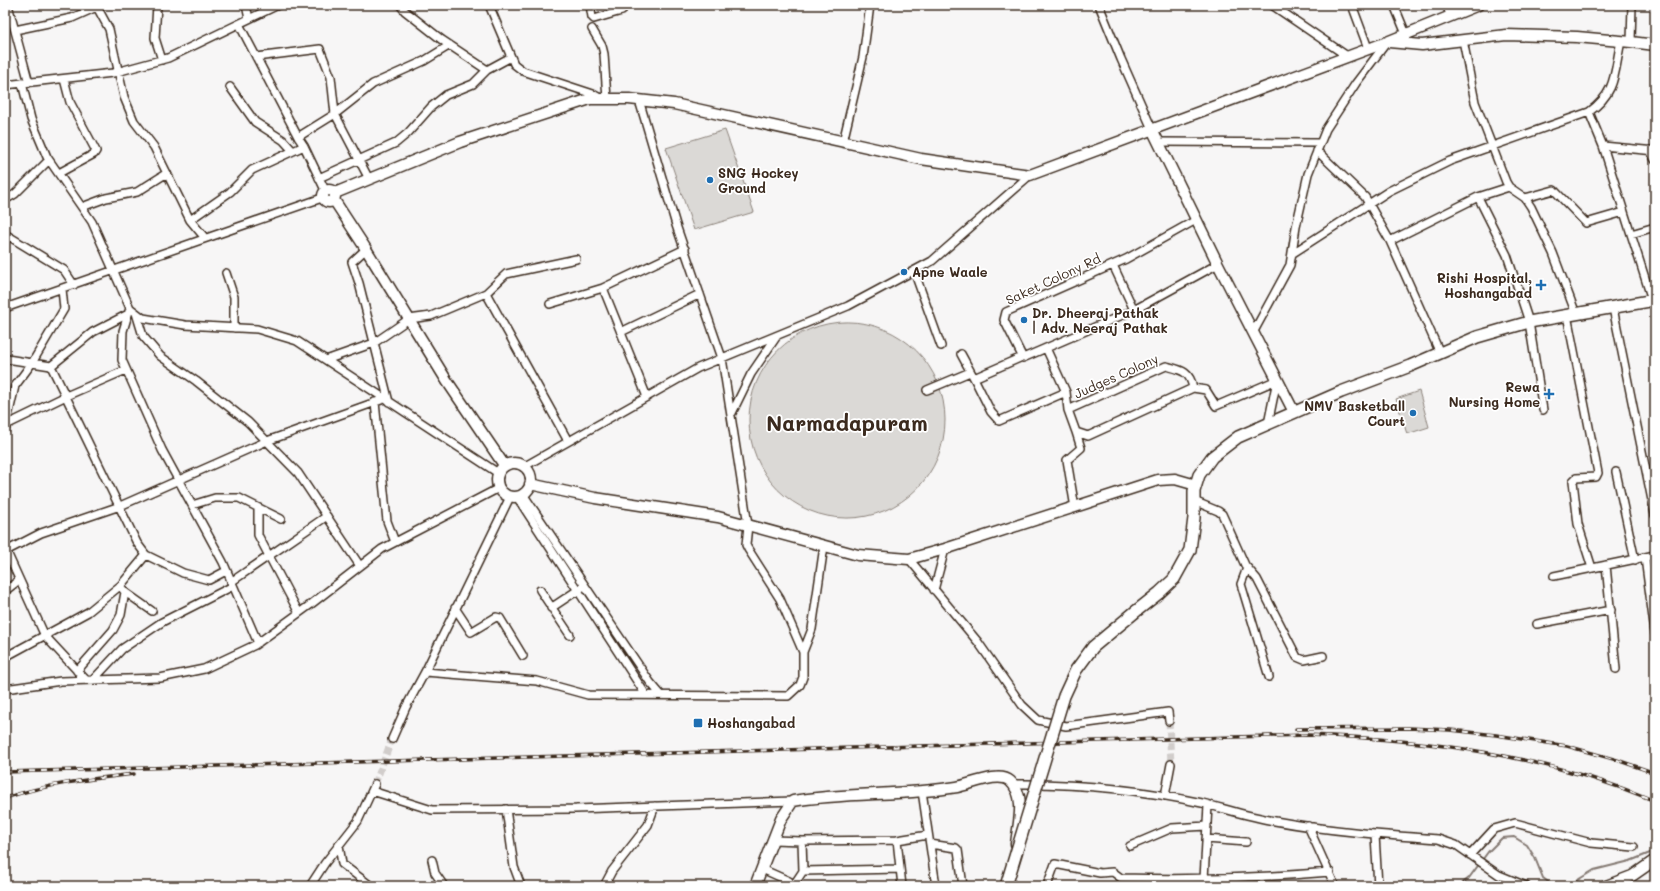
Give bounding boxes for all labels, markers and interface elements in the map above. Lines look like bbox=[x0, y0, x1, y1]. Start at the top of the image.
place label: SNG Hockey Ground bbox=[718, 164, 799, 196]
marker: SNG Hockey Ground bbox=[705, 175, 715, 185]
street label: Saket Colony Rd bbox=[1003, 249, 1103, 308]
place label: Apne Waale bbox=[912, 263, 988, 280]
marker: Apne Waale bbox=[899, 267, 909, 277]
place label: Rishi Hospital, Hoshangabad bbox=[1437, 269, 1532, 301]
marker: Rishi Hospital, Hoshangabad bbox=[1535, 279, 1547, 291]
place label: Dr. Dheeraj Pathak | Adv. Neeraj Pathak bbox=[1032, 304, 1168, 336]
marker: Dr. Dheeraj Pathak | Adv. Neeraj Pathak bbox=[1019, 315, 1029, 325]
street label: Judges Colony bbox=[1071, 349, 1161, 402]
place label: Rewa Nursing Home bbox=[1449, 378, 1540, 410]
marker: Rewa Nursing Home bbox=[1543, 388, 1555, 400]
place label: NMV Basketball Court bbox=[1304, 397, 1405, 429]
marker: NMV Basketball Court bbox=[1408, 408, 1418, 418]
district label: Narmadapuram bbox=[766, 409, 928, 436]
place label: Hoshangabad bbox=[707, 714, 795, 731]
marker: Hoshangabad bbox=[692, 717, 704, 729]

